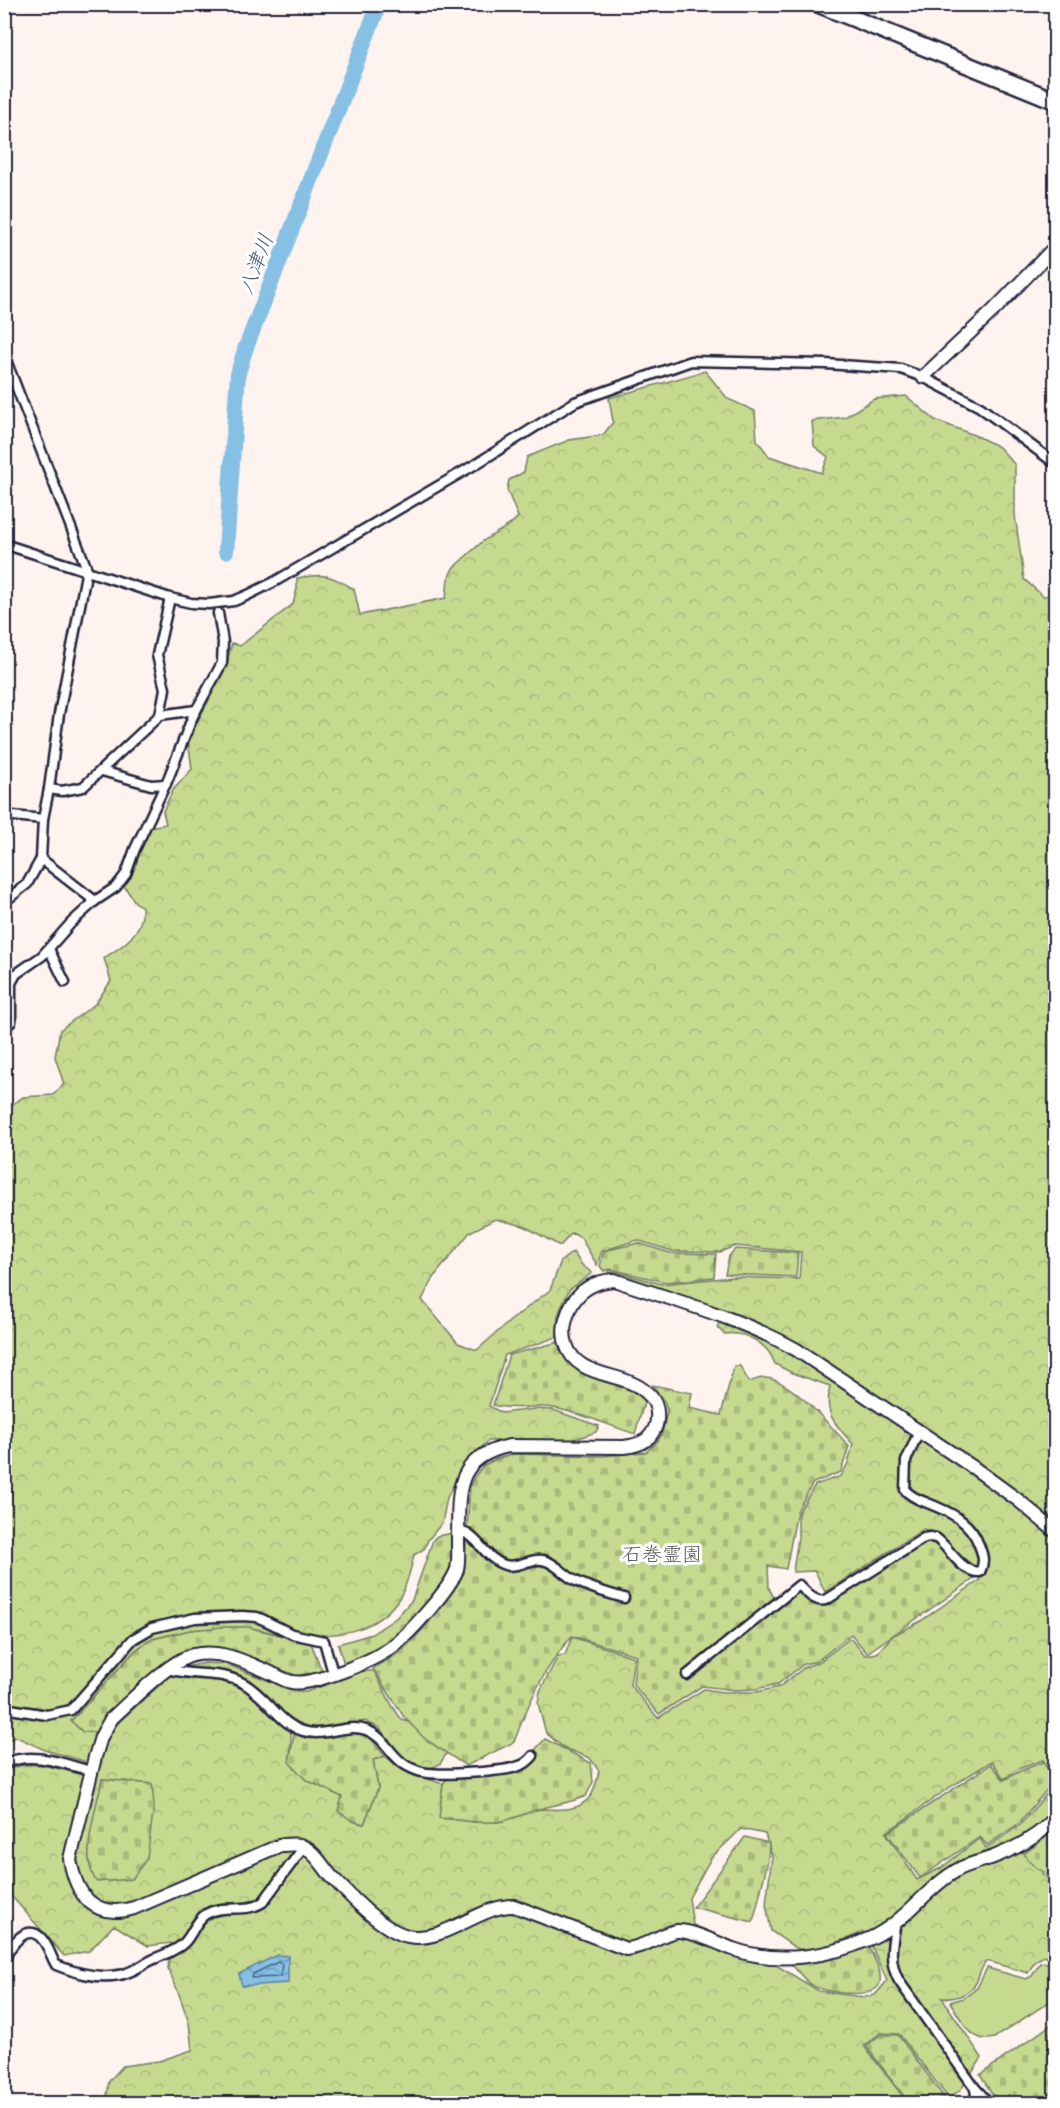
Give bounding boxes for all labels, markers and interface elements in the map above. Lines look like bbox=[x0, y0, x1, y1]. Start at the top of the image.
water label: 八津川 bbox=[233, 230, 283, 300]
park label: 石巻霊園 bbox=[622, 1542, 702, 1571]

